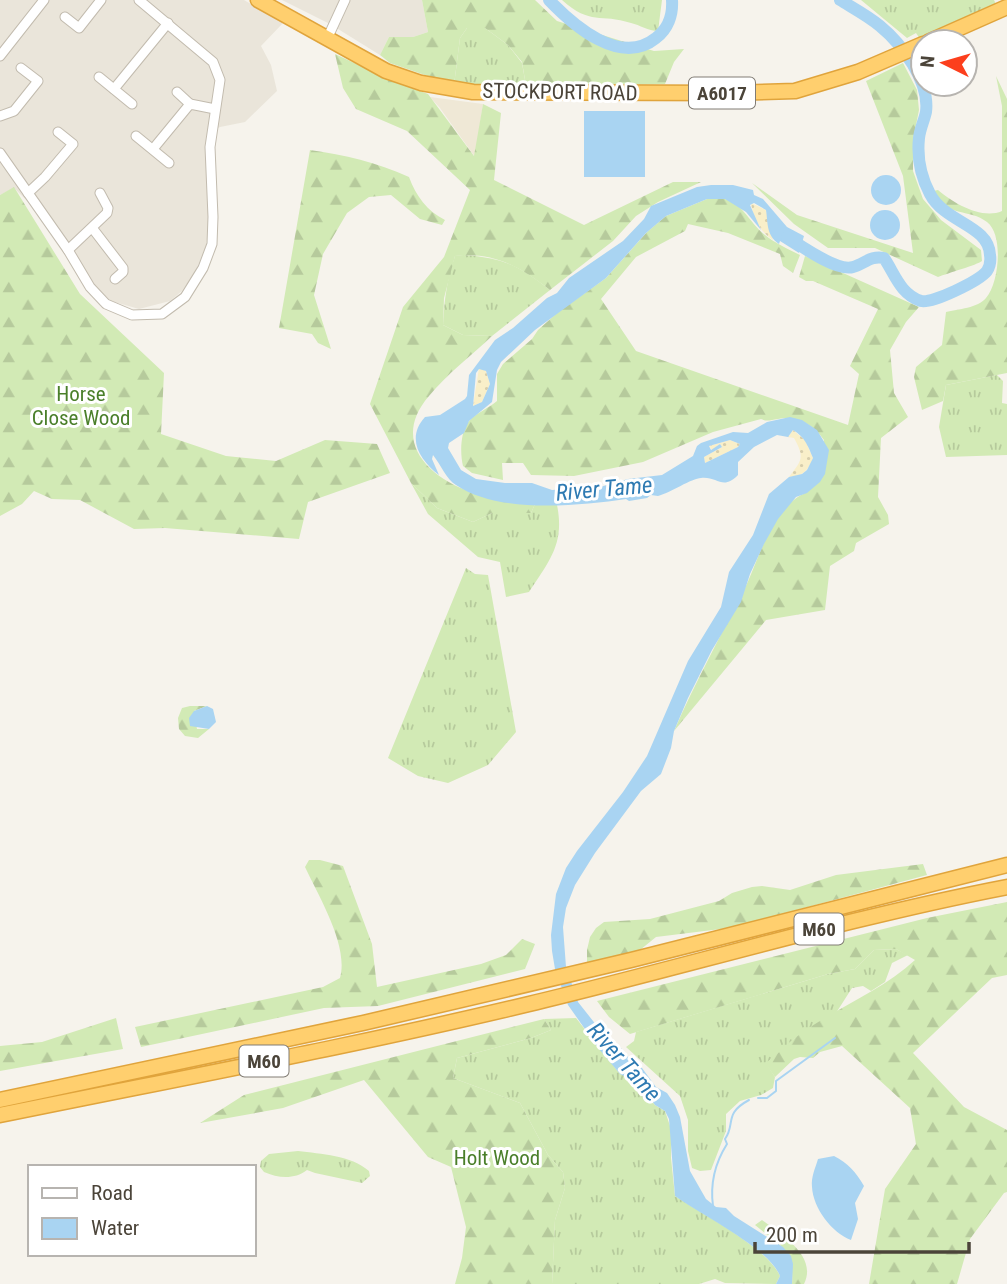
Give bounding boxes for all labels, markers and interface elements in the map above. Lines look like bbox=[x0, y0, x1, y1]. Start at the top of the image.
north arrow bbox=[909, 28, 979, 98]
text: N bbox=[916, 55, 940, 68]
road number: A6017 bbox=[689, 78, 755, 108]
street label: STOCKPORT ROAD bbox=[482, 79, 638, 105]
park label: Horse Close Wood bbox=[32, 382, 130, 430]
water label: River Tame bbox=[555, 471, 653, 507]
road number: M60 bbox=[794, 914, 844, 945]
water label: River Tame bbox=[582, 1017, 666, 1107]
road number: M60 bbox=[240, 1046, 288, 1077]
park label: Holt Wood bbox=[454, 1146, 540, 1170]
legend bbox=[28, 1165, 256, 1256]
text: Road bbox=[91, 1181, 133, 1205]
scale bar bbox=[755, 1210, 968, 1254]
text: Water bbox=[91, 1216, 139, 1240]
text: 200 m bbox=[766, 1223, 818, 1247]

